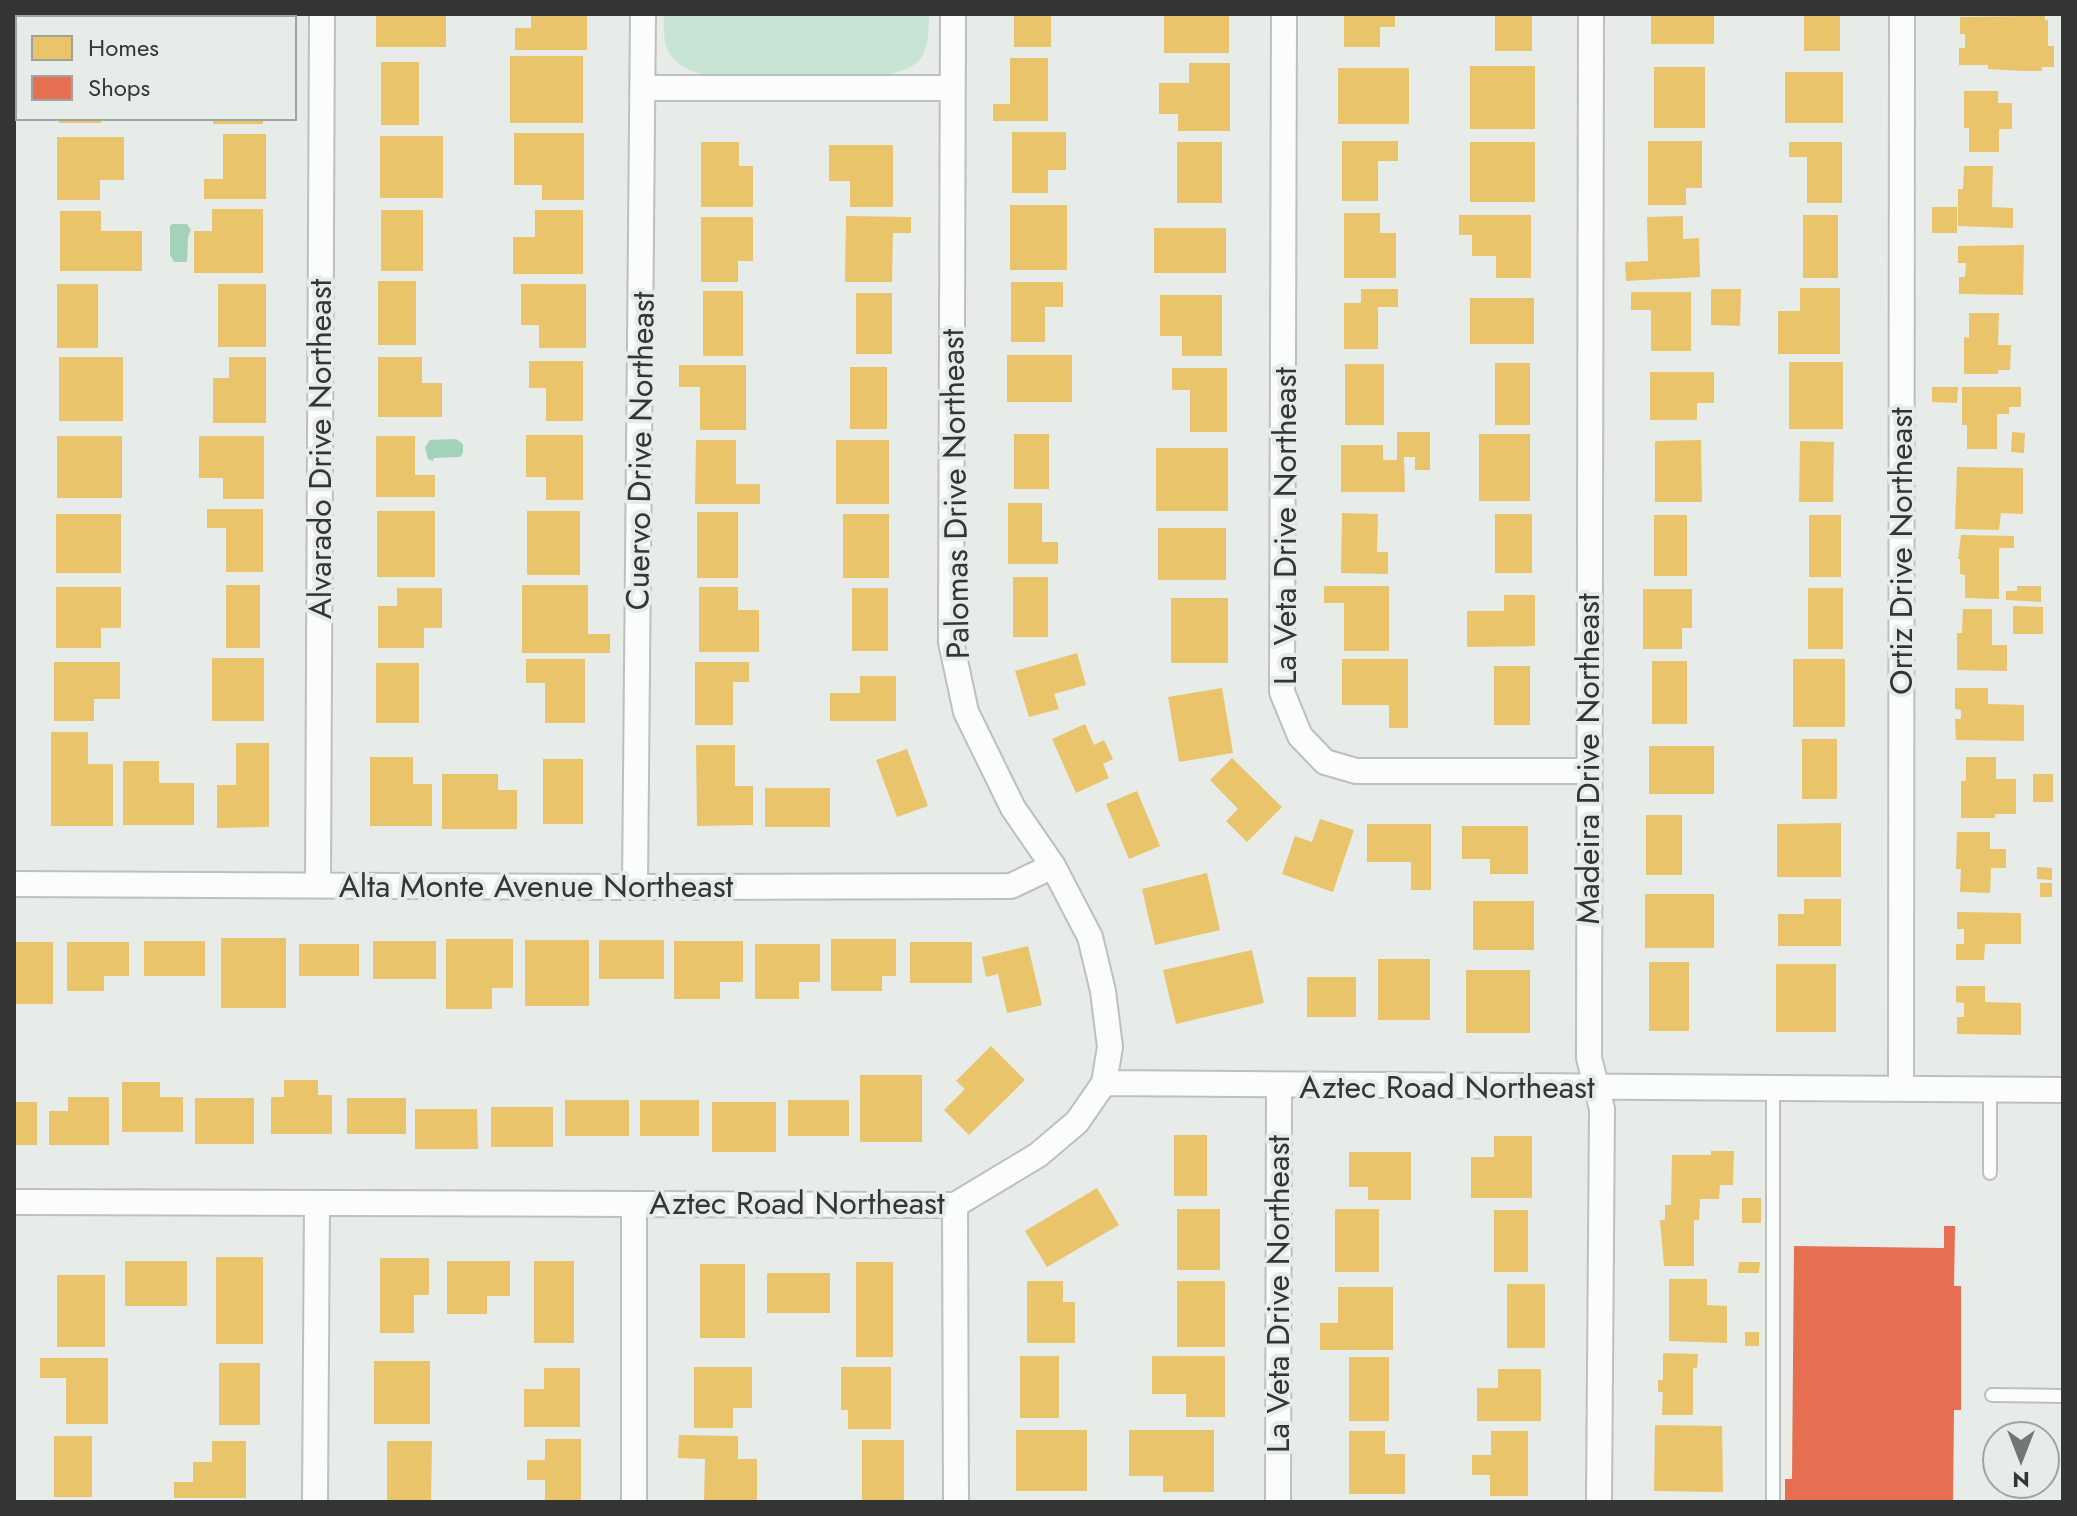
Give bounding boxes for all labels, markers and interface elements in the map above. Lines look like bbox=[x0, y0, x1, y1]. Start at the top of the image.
legend bbox=[16, 16, 296, 120]
text: Homes bbox=[88, 30, 159, 65]
text: Shops bbox=[88, 70, 150, 105]
street label: Alvarado Drive Northeast bbox=[297, 278, 343, 619]
street label: Cuervo Drive Northeast bbox=[614, 291, 666, 611]
street label: Palomas Drive Northeast bbox=[929, 328, 981, 660]
street label: La Veta Drive Northeast bbox=[1262, 367, 1308, 685]
street label: Ortiz Drive Northeast bbox=[1878, 407, 1924, 695]
street label: Madeira Drive Northeast bbox=[1565, 593, 1611, 925]
street label: Alta Monte Avenue Northeast bbox=[339, 863, 734, 909]
street label: Aztec Road Northeast bbox=[1299, 1064, 1595, 1110]
street label: La Veta Drive Northeast bbox=[1255, 1135, 1301, 1453]
street label: Aztec Road Northeast bbox=[649, 1180, 945, 1226]
north arrow bbox=[1981, 1420, 2061, 1500]
text: N bbox=[2012, 1464, 2030, 1496]

